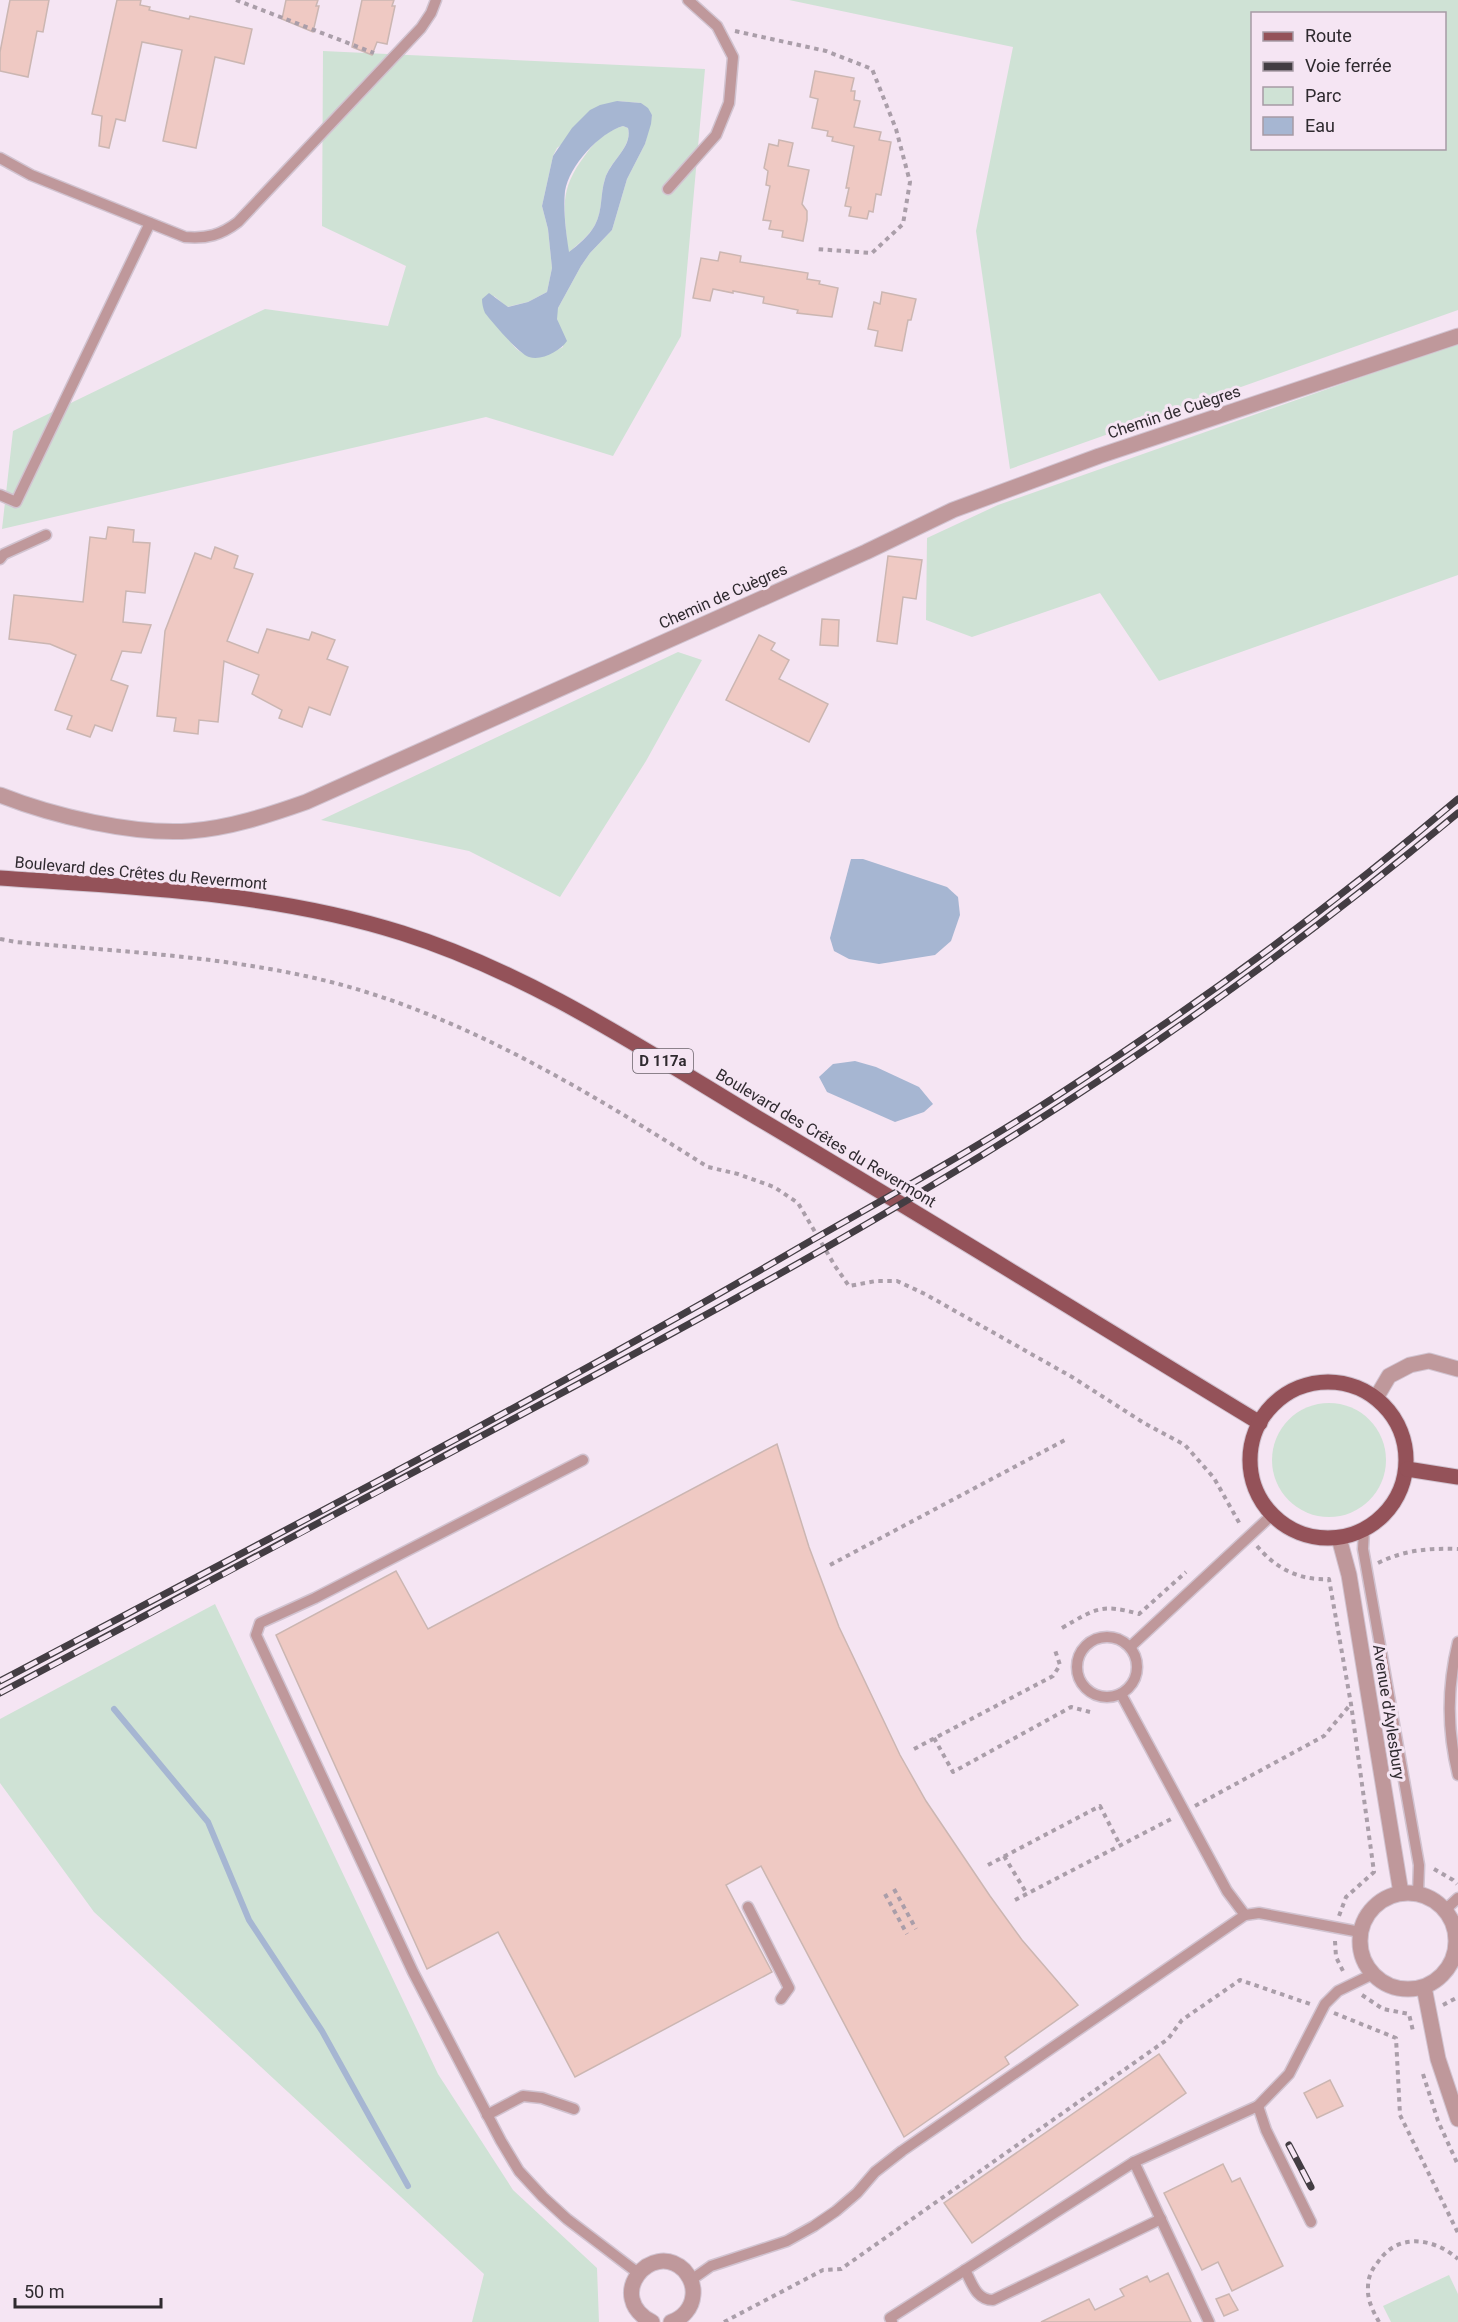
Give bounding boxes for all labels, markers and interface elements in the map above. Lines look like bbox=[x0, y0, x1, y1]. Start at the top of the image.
legend bbox=[1251, 12, 1446, 150]
text: Route bbox=[1305, 25, 1352, 46]
text: Voie ferrée bbox=[1305, 55, 1391, 76]
text: Parc bbox=[1305, 85, 1341, 106]
text: Eau bbox=[1305, 115, 1335, 136]
street label: Chemin de Cuègres bbox=[1105, 382, 1243, 442]
street label: Chemin de Cuègres bbox=[656, 559, 790, 633]
street label: Boulevard des Crêtes du Revermont bbox=[14, 852, 268, 894]
road number: D 117a bbox=[633, 1049, 693, 1073]
street label: Boulevard des Crêtes du Revermont bbox=[712, 1065, 940, 1211]
street label: Avenue d'Aylesbury bbox=[1369, 1643, 1409, 1781]
scale bar bbox=[15, 2271, 160, 2309]
text: 50 m bbox=[24, 2281, 64, 2302]

